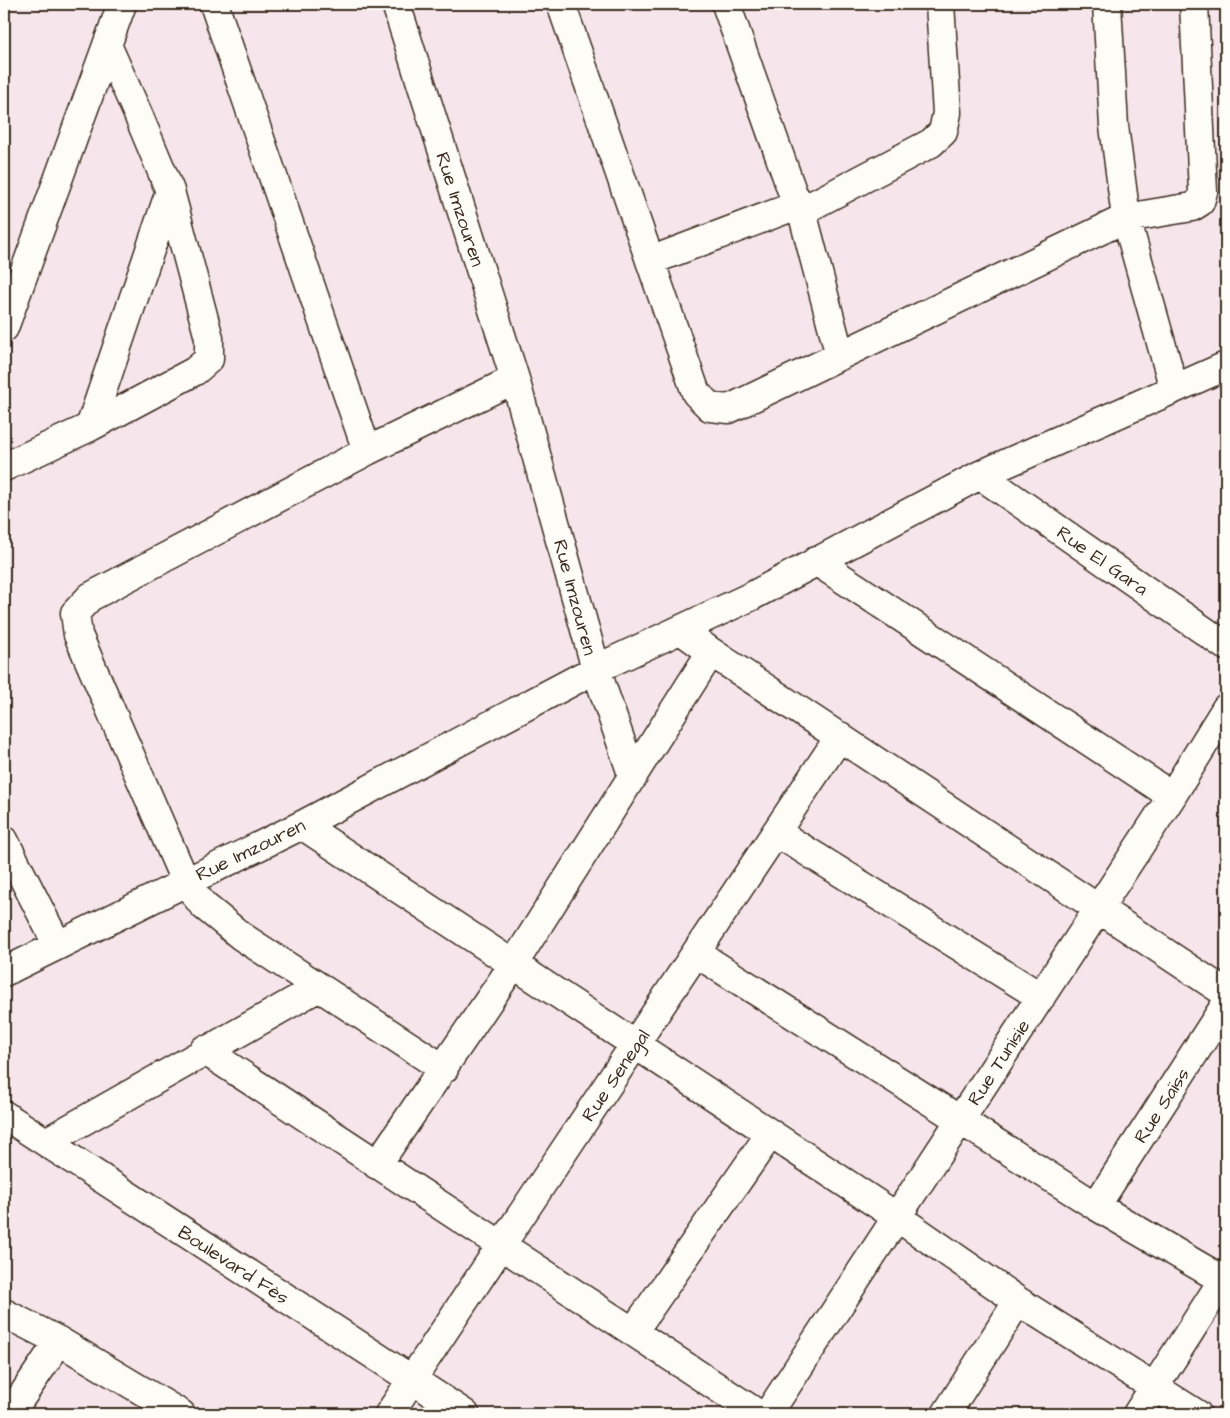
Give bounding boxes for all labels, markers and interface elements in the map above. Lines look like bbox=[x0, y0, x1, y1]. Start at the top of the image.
street label: Rue Imzouren bbox=[428, 149, 491, 270]
street label: Rue El Gara bbox=[1051, 520, 1154, 603]
street label: Rue Imzouren bbox=[546, 537, 603, 658]
street label: Rue Imzouren bbox=[191, 812, 310, 889]
street label: Rue Tunisie bbox=[961, 1015, 1037, 1111]
street label: Rue Senegal bbox=[575, 1024, 658, 1128]
street label: Rue Saïss bbox=[1128, 1063, 1197, 1149]
street label: Boulevard Fès bbox=[172, 1219, 294, 1311]

